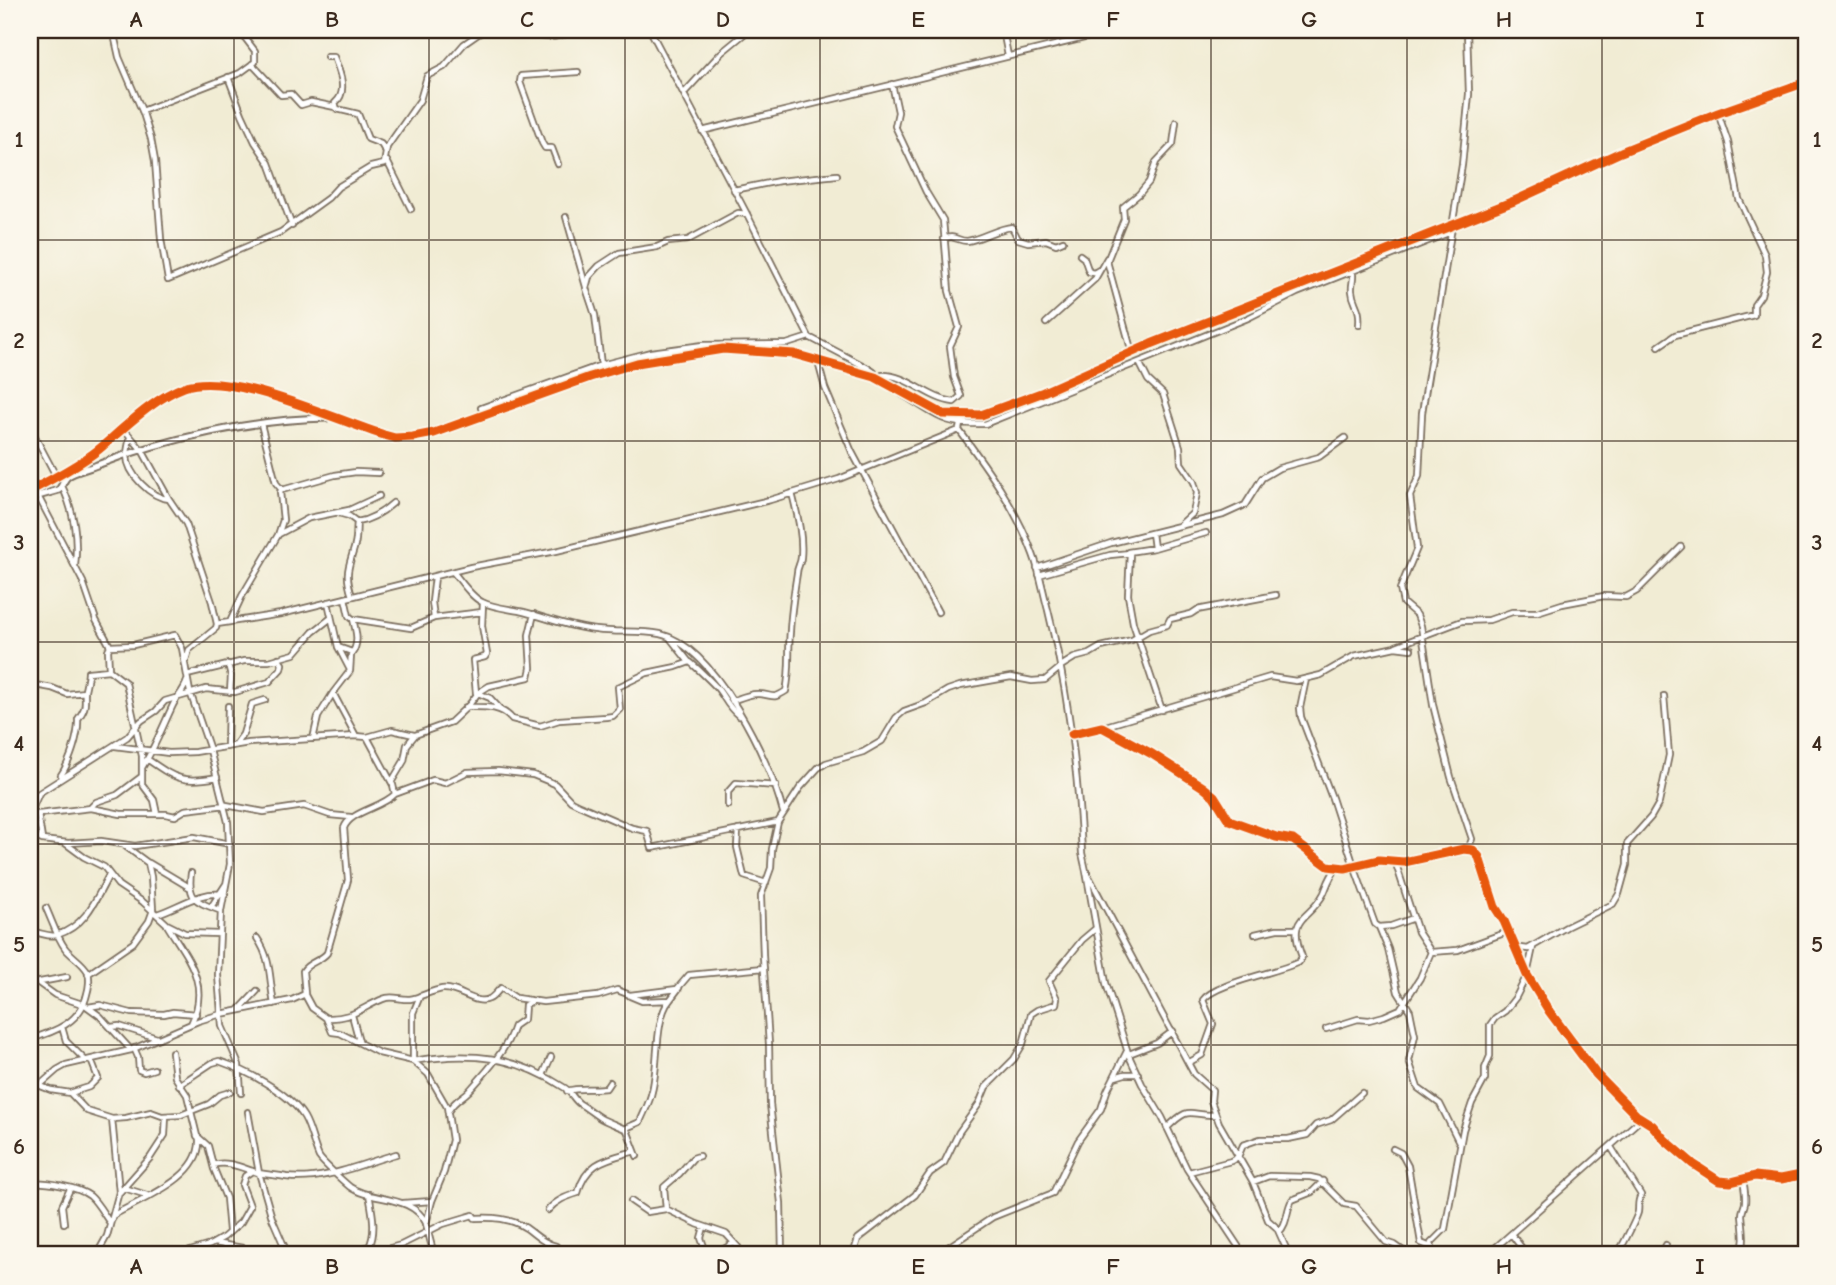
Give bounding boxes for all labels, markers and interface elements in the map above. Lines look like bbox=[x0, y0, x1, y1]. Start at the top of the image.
text: A bbox=[130, 6, 143, 33]
text: B bbox=[325, 6, 339, 33]
text: C bbox=[520, 6, 534, 33]
text: D bbox=[716, 6, 730, 33]
text: E bbox=[911, 6, 925, 33]
text: F bbox=[1106, 6, 1120, 33]
text: G bbox=[1301, 6, 1317, 33]
text: H bbox=[1496, 6, 1512, 33]
text: I bbox=[1695, 6, 1705, 33]
text: 1 bbox=[14, 126, 24, 153]
text: 1 bbox=[1812, 126, 1822, 153]
text: 2 bbox=[13, 327, 25, 354]
text: 2 bbox=[1811, 327, 1823, 354]
text: 3 bbox=[13, 529, 25, 556]
text: 3 bbox=[1811, 529, 1823, 556]
text: 4 bbox=[14, 730, 25, 757]
text: 4 bbox=[1812, 730, 1823, 757]
text: 5 bbox=[13, 931, 25, 958]
text: 5 bbox=[1811, 931, 1823, 958]
text: 6 bbox=[13, 1133, 25, 1160]
text: 6 bbox=[1811, 1133, 1823, 1160]
text: A bbox=[130, 1253, 143, 1280]
text: B bbox=[325, 1253, 339, 1280]
text: C bbox=[520, 1253, 534, 1280]
text: D bbox=[716, 1253, 730, 1280]
text: E bbox=[911, 1253, 925, 1280]
text: F bbox=[1106, 1253, 1120, 1280]
text: G bbox=[1301, 1253, 1317, 1280]
text: H bbox=[1496, 1253, 1512, 1280]
text: I bbox=[1695, 1253, 1705, 1280]

